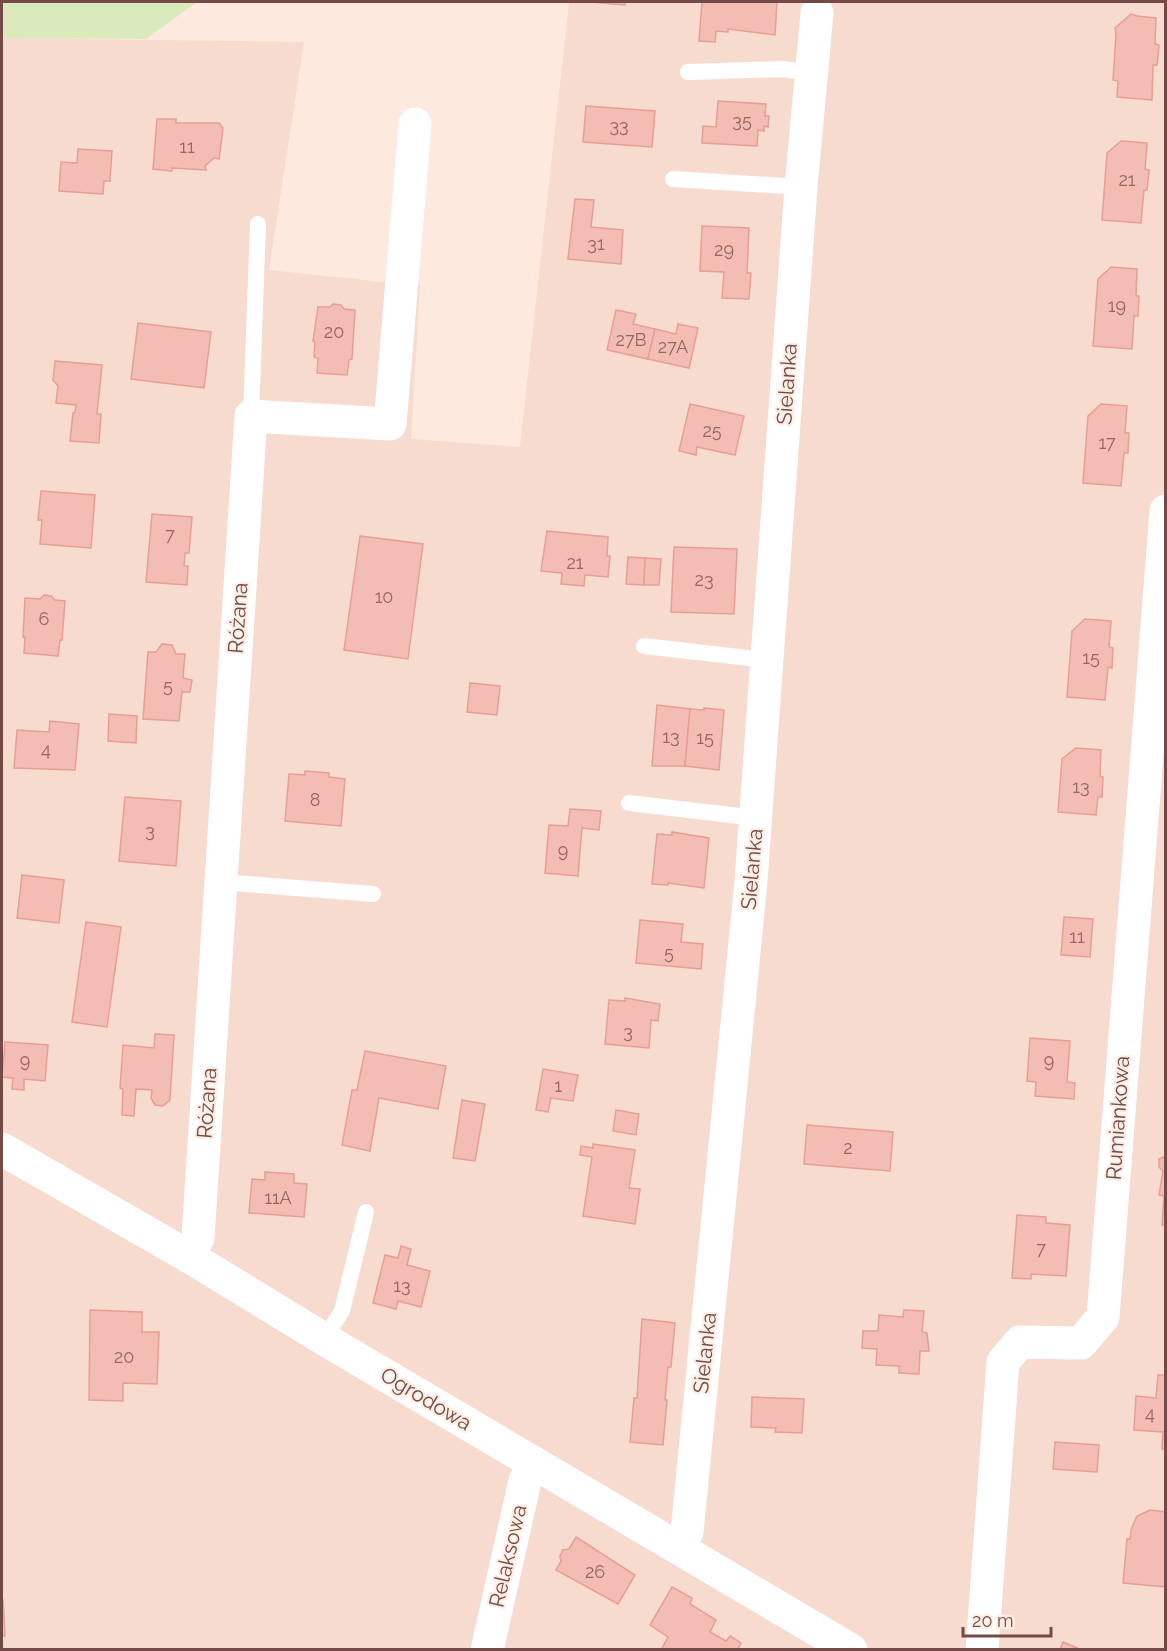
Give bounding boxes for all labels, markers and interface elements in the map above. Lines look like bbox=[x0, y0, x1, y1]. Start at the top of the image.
house number: 35 bbox=[732, 110, 752, 131]
house number: 33 bbox=[609, 115, 629, 136]
house number: 11 bbox=[179, 136, 195, 157]
house number: 21 bbox=[1118, 169, 1136, 190]
house number: 31 bbox=[587, 233, 605, 254]
house number: 29 bbox=[714, 239, 734, 260]
house number: 19 bbox=[1108, 295, 1126, 316]
house number: 20 bbox=[324, 321, 344, 342]
house number: 27B bbox=[616, 329, 647, 350]
house number: 27A bbox=[658, 336, 688, 357]
street label: Sielanka bbox=[771, 342, 802, 426]
house number: 25 bbox=[702, 420, 722, 441]
house number: 17 bbox=[1098, 432, 1116, 453]
house number: 7 bbox=[165, 524, 175, 545]
house number: 21 bbox=[566, 552, 584, 573]
house number: 23 bbox=[695, 569, 714, 590]
street label: Różana bbox=[223, 582, 252, 654]
house number: 10 bbox=[375, 586, 393, 607]
house number: 6 bbox=[39, 608, 50, 629]
house number: 15 bbox=[1082, 647, 1100, 668]
house number: 5 bbox=[163, 675, 173, 696]
house number: 13 bbox=[662, 726, 680, 747]
house number: 15 bbox=[696, 727, 714, 748]
house number: 4 bbox=[41, 739, 51, 760]
house number: 13 bbox=[1072, 776, 1090, 797]
house number: 8 bbox=[310, 789, 320, 810]
house number: 3 bbox=[145, 820, 155, 841]
street label: Sielanka bbox=[735, 827, 768, 911]
house number: 9 bbox=[558, 840, 568, 861]
house number: 11 bbox=[1069, 926, 1085, 947]
house number: 5 bbox=[664, 942, 674, 963]
house number: 3 bbox=[623, 1021, 633, 1042]
house number: 9 bbox=[20, 1050, 30, 1071]
house number: 9 bbox=[1044, 1050, 1054, 1071]
street label: Rumiankowa bbox=[1101, 1055, 1134, 1181]
street label: Różana bbox=[192, 1067, 221, 1139]
house number: 1 bbox=[554, 1075, 562, 1096]
house number: 2 bbox=[843, 1137, 853, 1158]
house number: 11A bbox=[264, 1187, 292, 1208]
house number: 7 bbox=[1036, 1238, 1046, 1259]
house number: 13 bbox=[393, 1275, 411, 1296]
street label: Sielanka bbox=[688, 1311, 721, 1395]
house number: 20 bbox=[114, 1346, 134, 1367]
street label: Ogrodowa bbox=[376, 1362, 476, 1435]
house number: 4 bbox=[1145, 1403, 1155, 1424]
street label: Relaksowa bbox=[484, 1502, 531, 1610]
house number: 26 bbox=[585, 1561, 605, 1582]
scale bar bbox=[963, 1600, 1052, 1638]
text: 20 m bbox=[972, 1610, 1014, 1631]

